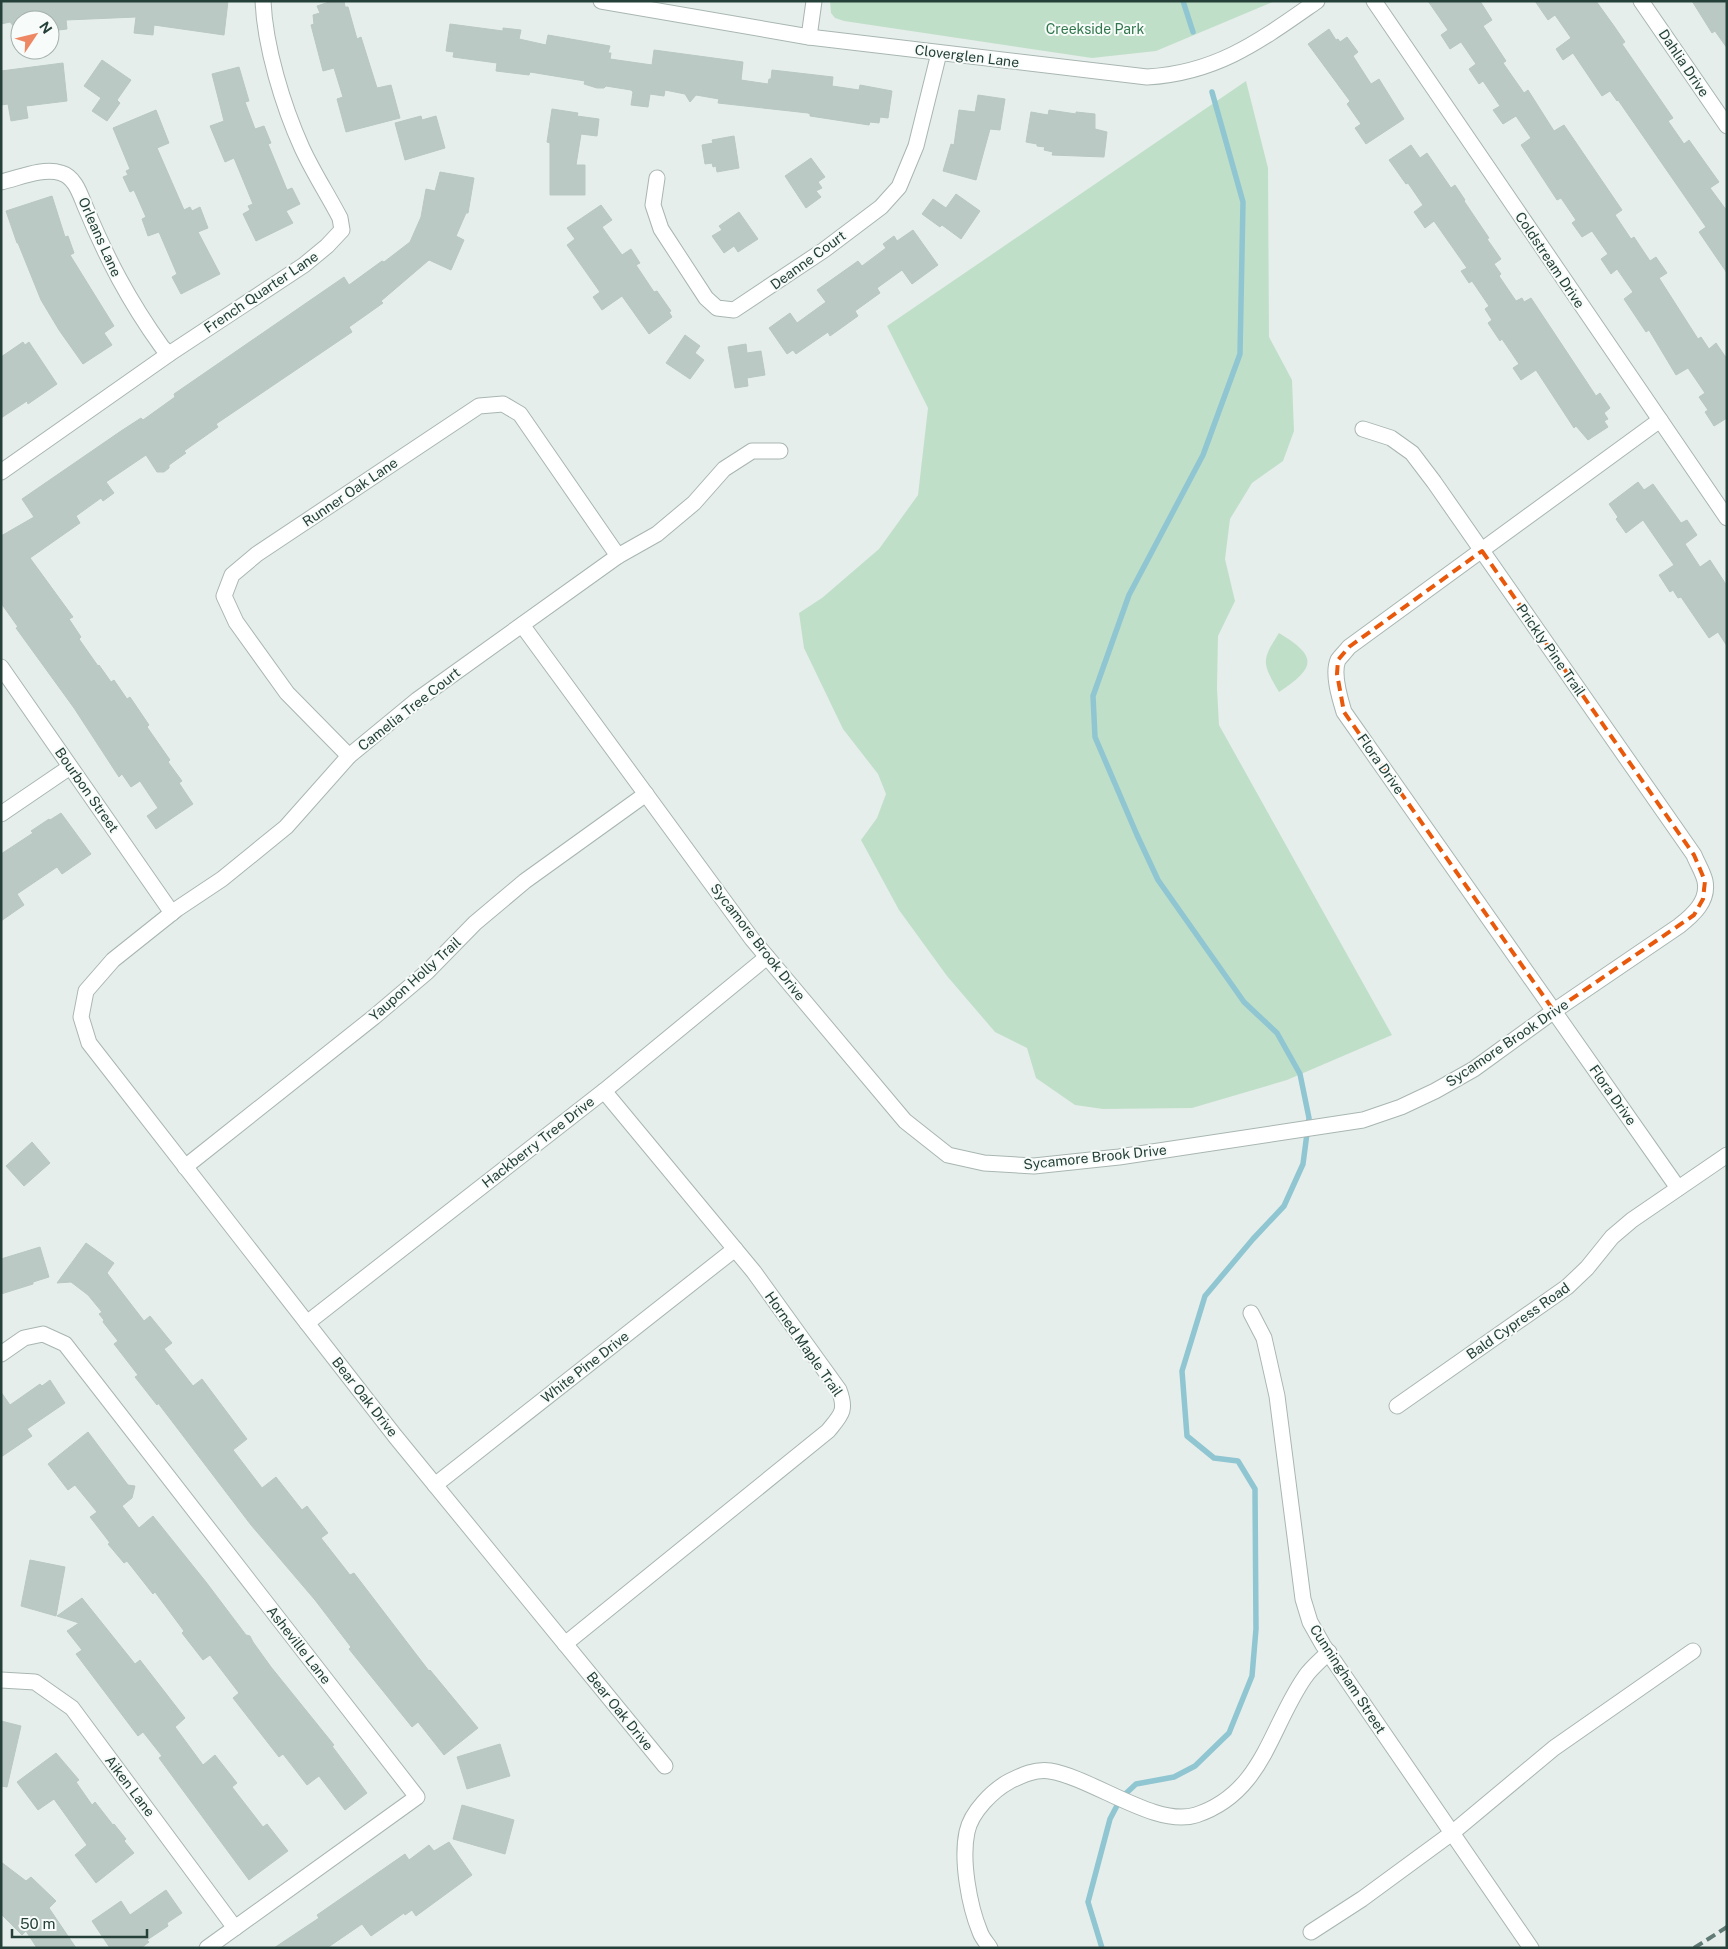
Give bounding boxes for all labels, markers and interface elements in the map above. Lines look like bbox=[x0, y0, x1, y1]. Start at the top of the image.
north arrow bbox=[10, 10, 60, 60]
text: N bbox=[36, 18, 55, 37]
park label: Creekside Park bbox=[1046, 21, 1144, 37]
street label: Dahlia Drive bbox=[1656, 26, 1712, 100]
street label: Cloverglen Lane bbox=[914, 42, 1020, 70]
street label: Orleans Lane bbox=[75, 195, 125, 279]
street label: Coldstream Drive bbox=[1512, 209, 1588, 311]
street label: Deanne Court bbox=[767, 227, 849, 293]
street label: French Quarter Lane bbox=[201, 248, 321, 336]
street label: Runner Oak Lane bbox=[299, 454, 401, 530]
street label: Prickly Pine Trail bbox=[1513, 601, 1589, 699]
street label: Camelia Tree Court bbox=[355, 664, 463, 754]
street label: Flora Drive bbox=[1354, 731, 1408, 797]
street label: Bourbon Street bbox=[52, 745, 122, 835]
street label: Sycamore Brook Drive bbox=[707, 880, 809, 1004]
street label: Yaupon Holly Trail bbox=[366, 934, 464, 1024]
street label: Sycamore Brook Drive bbox=[1443, 996, 1571, 1090]
street label: Flora Drive bbox=[1586, 1062, 1640, 1128]
street label: Hackberry Tree Drive bbox=[479, 1093, 597, 1191]
street label: Sycamore Brook Drive bbox=[1023, 1142, 1168, 1172]
street label: Bald Cypress Road bbox=[1463, 1279, 1573, 1363]
street label: Horned Maple Trail bbox=[762, 1289, 846, 1399]
street label: White Pine Drive bbox=[538, 1328, 632, 1406]
street label: Bear Oak Drive bbox=[329, 1354, 401, 1440]
street label: Asheville Lane bbox=[264, 1603, 334, 1687]
street label: Cunningham Street bbox=[1307, 1622, 1389, 1736]
street label: Bear Oak Drive bbox=[583, 1668, 657, 1754]
street label: Aiken Lane bbox=[102, 1752, 158, 1820]
scale bar bbox=[12, 1906, 148, 1938]
text: 50 m bbox=[20, 1915, 55, 1932]

